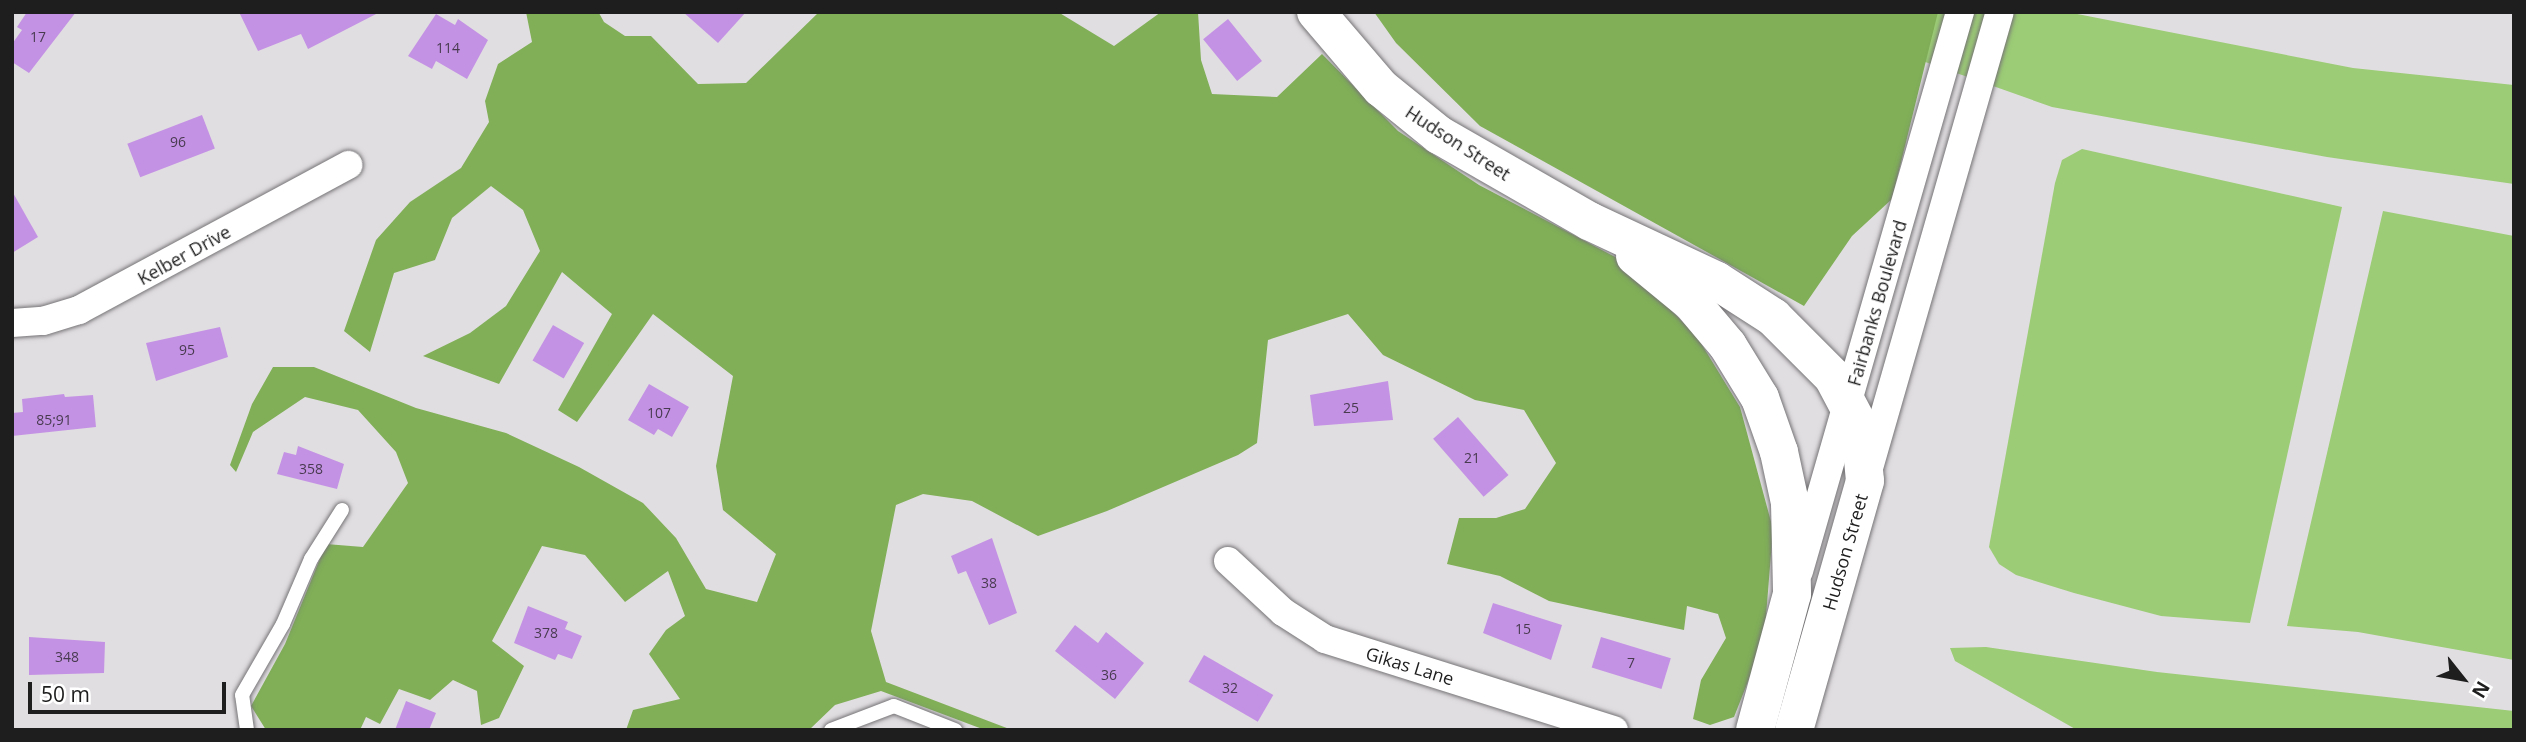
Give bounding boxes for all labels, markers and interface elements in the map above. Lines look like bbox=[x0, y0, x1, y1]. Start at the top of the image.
house number: 17 bbox=[30, 29, 46, 45]
house number: 114 bbox=[436, 40, 460, 56]
street label: Hudson Street bbox=[1401, 101, 1515, 185]
house number: 96 bbox=[170, 134, 186, 150]
street label: Fairbanks Boulevard bbox=[1843, 218, 1911, 388]
street label: Kelber Drive bbox=[134, 221, 234, 289]
house number: 95 bbox=[179, 342, 195, 358]
house number: 25 bbox=[1343, 400, 1359, 416]
house number: 107 bbox=[647, 405, 671, 421]
house number: 85;91 bbox=[36, 412, 72, 428]
house number: 21 bbox=[1464, 450, 1480, 466]
house number: 358 bbox=[299, 461, 323, 477]
street label: Hudson Street bbox=[1818, 491, 1872, 613]
house number: 38 bbox=[981, 575, 997, 591]
house number: 15 bbox=[1515, 621, 1531, 637]
house number: 378 bbox=[534, 625, 558, 641]
street label: Gikas Lane bbox=[1363, 642, 1457, 690]
north arrow bbox=[2428, 644, 2498, 714]
house number: 348 bbox=[55, 649, 79, 665]
house number: 7 bbox=[1627, 655, 1635, 671]
house number: 36 bbox=[1101, 667, 1117, 683]
scale bar bbox=[32, 668, 229, 712]
text: N bbox=[2466, 676, 2496, 703]
text: 50 m bbox=[41, 680, 90, 708]
house number: 32 bbox=[1222, 680, 1238, 696]

